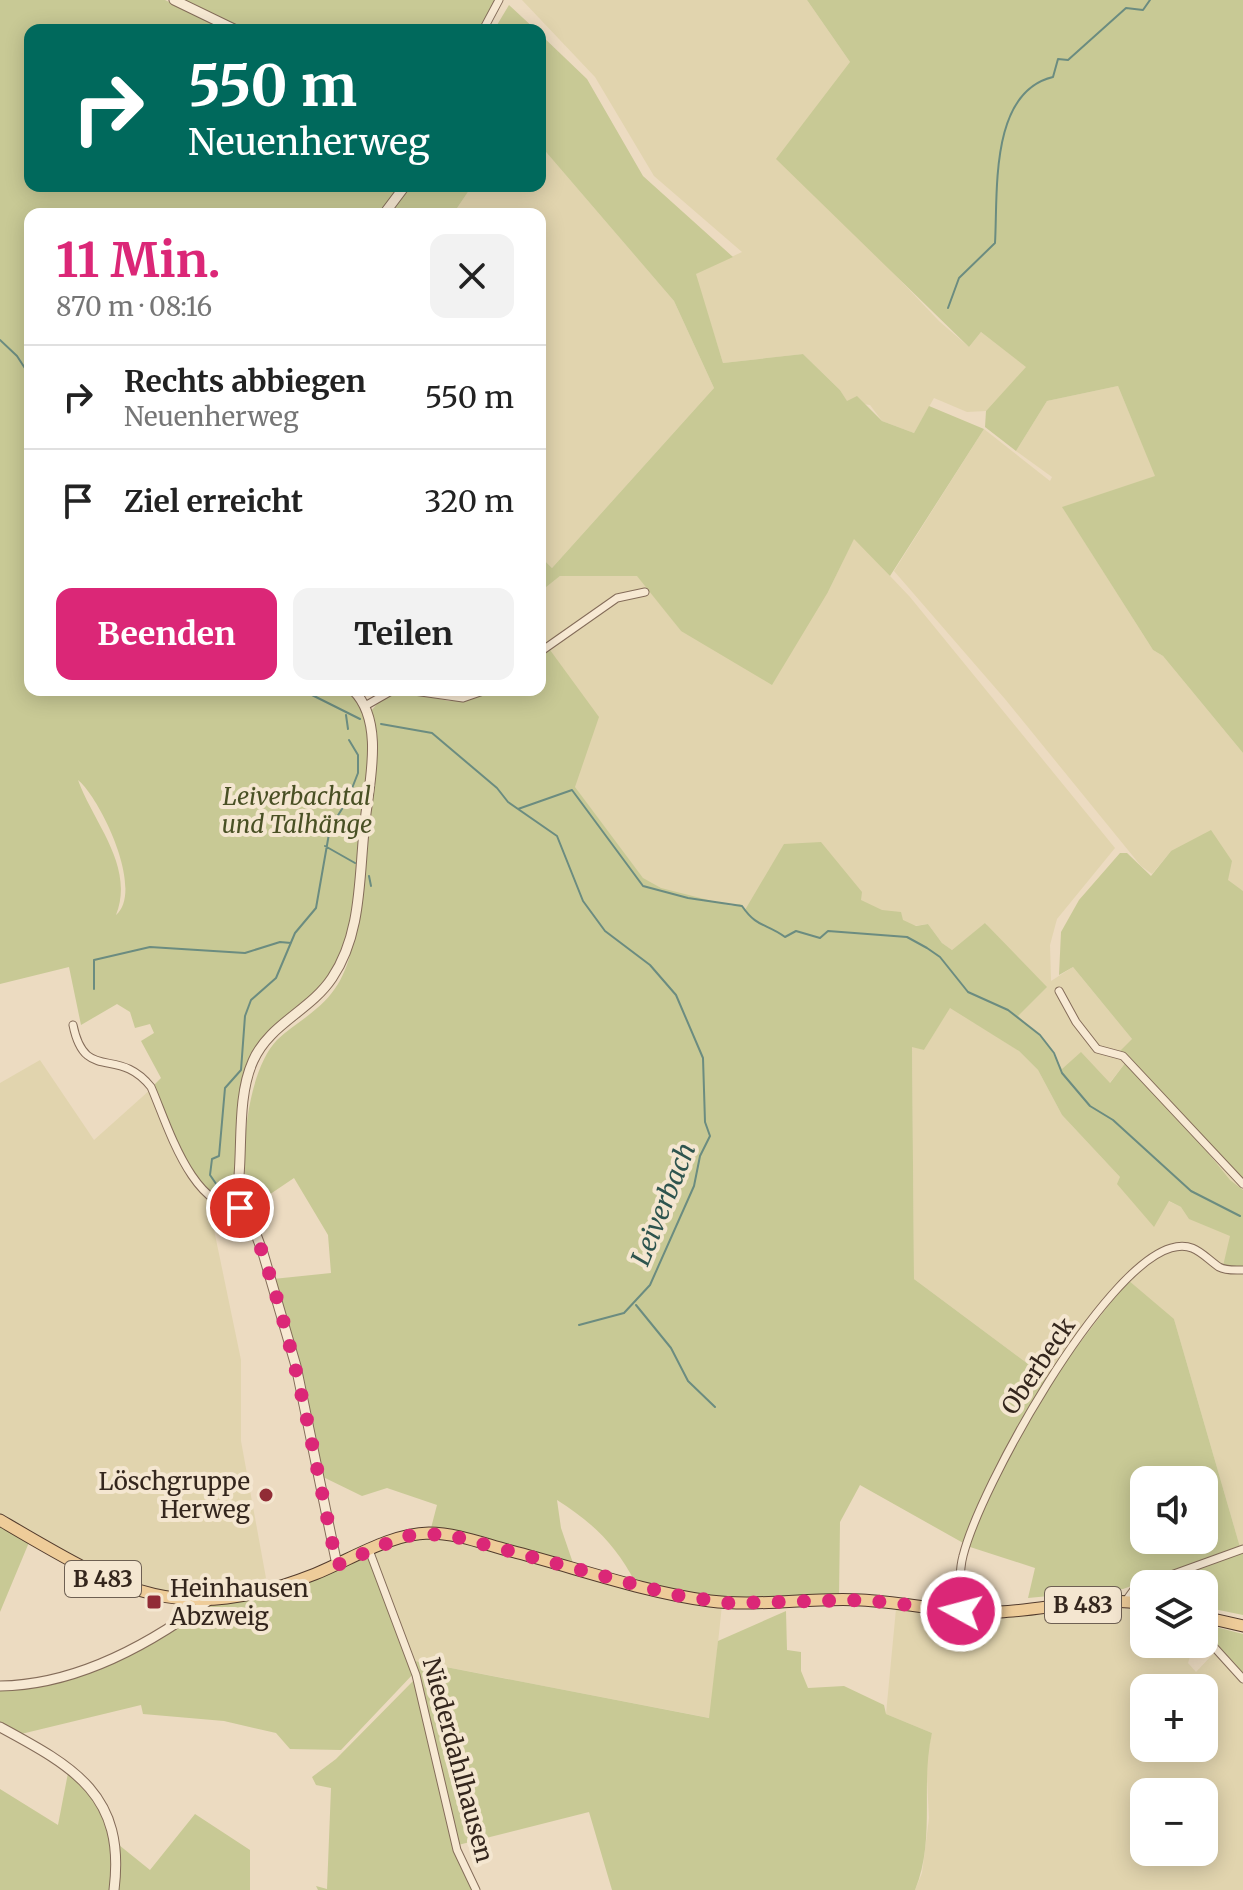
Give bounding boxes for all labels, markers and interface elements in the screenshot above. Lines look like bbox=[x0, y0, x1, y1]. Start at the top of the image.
text: 550 m bbox=[188, 51, 357, 121]
icon: right bbox=[56, 56, 160, 160]
text: Neuenherweg bbox=[188, 120, 430, 165]
text: 11 Min. bbox=[56, 230, 221, 290]
button: close bbox=[430, 234, 514, 318]
text: 870 m · 08:16 bbox=[56, 290, 212, 323]
text: Rechts abbiegen bbox=[124, 362, 366, 400]
icon: right bbox=[56, 375, 100, 419]
text: 550 m bbox=[425, 378, 514, 416]
text: Neuenherweg bbox=[124, 400, 299, 433]
icon: arrive bbox=[56, 479, 100, 523]
text: Ziel erreicht bbox=[124, 482, 303, 520]
text: 320 m bbox=[424, 482, 514, 520]
button: Beenden bbox=[56, 588, 277, 680]
button: Teilen bbox=[293, 588, 514, 680]
park label: Leiverbachtal und Talhänge bbox=[222, 781, 372, 840]
water label: Leiverbach bbox=[623, 1138, 703, 1270]
pin bbox=[206, 1174, 274, 1242]
icon: arrive bbox=[218, 1186, 262, 1230]
street label: Oberbeck bbox=[994, 1311, 1082, 1420]
place label: Löschgruppe Herweg bbox=[99, 1466, 250, 1525]
map controls bbox=[1130, 1466, 1218, 1866]
button: sound bbox=[1130, 1466, 1218, 1554]
marker: Löschgruppe Herweg bbox=[257, 1486, 275, 1504]
road number: B 483 bbox=[65, 1561, 141, 1597]
position arrow bbox=[919, 1569, 1003, 1653]
button: layers bbox=[1130, 1570, 1218, 1658]
place label: Heinhausen Abzweig bbox=[169, 1573, 309, 1632]
road number: B 483 bbox=[1045, 1587, 1121, 1623]
marker: Heinhausen Abzweig bbox=[145, 1593, 163, 1611]
street label: Niederdahlhausen bbox=[416, 1654, 500, 1866]
button: + bbox=[1130, 1674, 1218, 1762]
button: − bbox=[1130, 1778, 1218, 1866]

